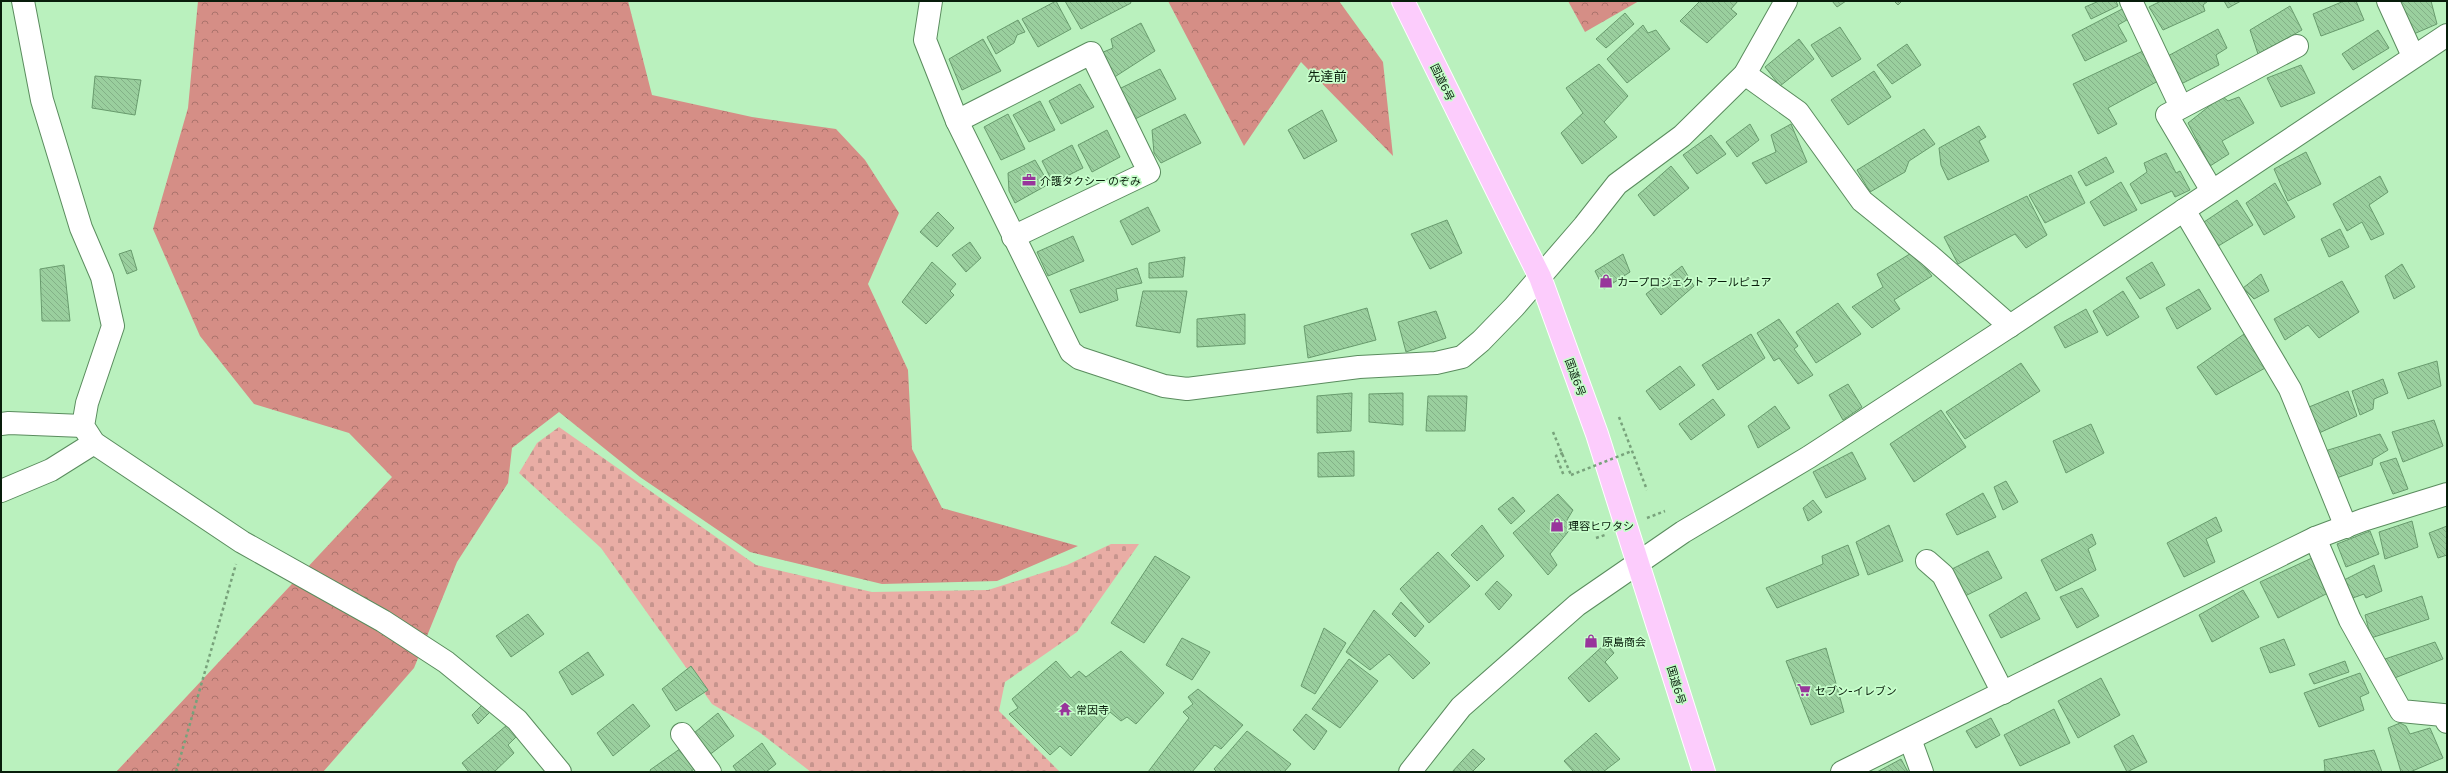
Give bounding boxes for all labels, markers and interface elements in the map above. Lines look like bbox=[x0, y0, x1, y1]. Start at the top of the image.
street label: 国道6号 bbox=[1428, 61, 1458, 103]
district label: 先達前 bbox=[1307, 68, 1347, 84]
office icon: 介護タクシー のぞみ bbox=[1021, 172, 1037, 188]
place label: 介護タクシー のぞみ bbox=[1040, 174, 1141, 187]
shop icon: カープロジェクト アールピュア bbox=[1598, 273, 1614, 289]
place label: カープロジェクト アールピュア bbox=[1617, 275, 1772, 288]
street label: 国道6号 bbox=[1563, 356, 1589, 398]
shop icon: 理容ヒワタシ bbox=[1549, 517, 1565, 533]
place label: 理容ヒワタシ bbox=[1568, 519, 1634, 532]
shop icon: 原島商会 bbox=[1583, 633, 1599, 649]
place label: 原島商会 bbox=[1602, 635, 1646, 648]
street label: 国道6号 bbox=[1665, 664, 1689, 706]
supermarket icon: セブン-イレブン bbox=[1796, 682, 1812, 698]
place label: セブン-イレブン bbox=[1815, 684, 1897, 697]
temple icon: 常因寺 bbox=[1057, 701, 1073, 717]
place label: 常因寺 bbox=[1076, 703, 1109, 716]

